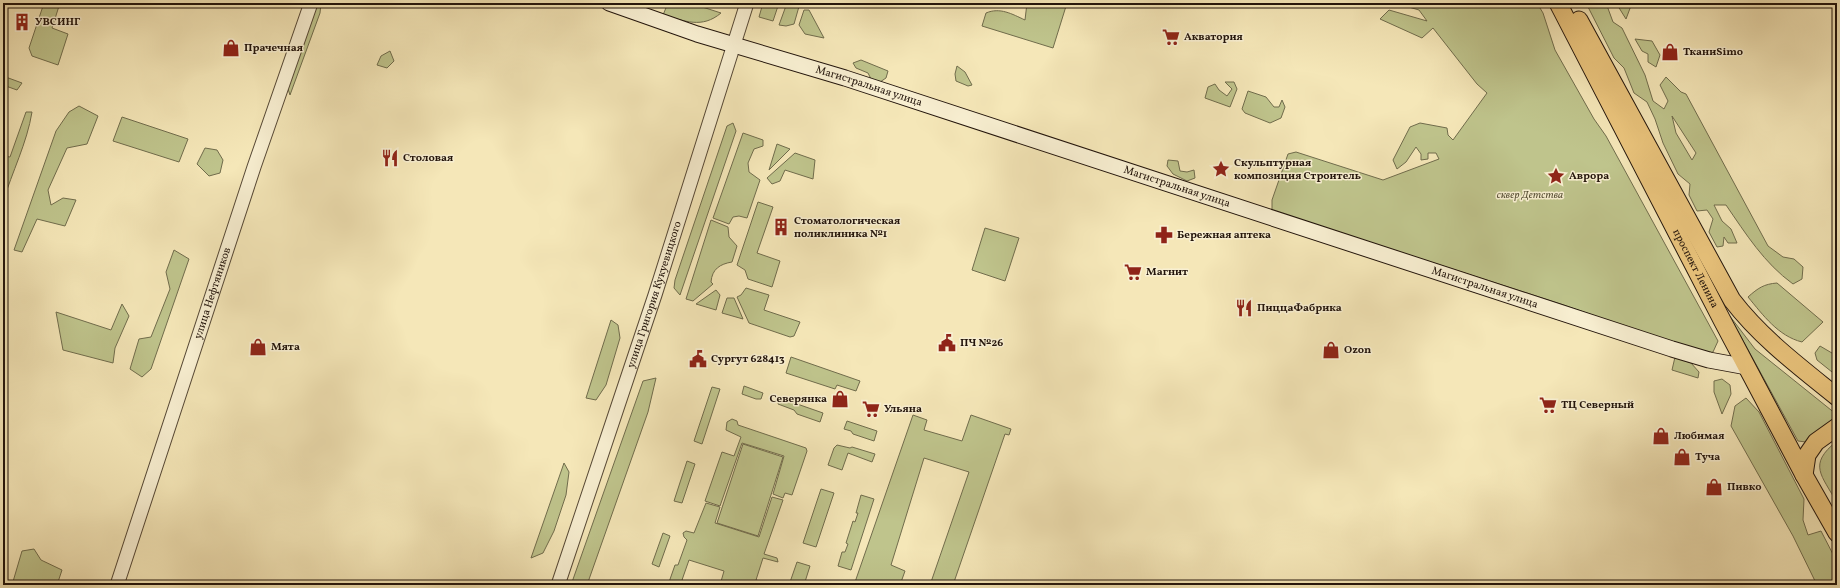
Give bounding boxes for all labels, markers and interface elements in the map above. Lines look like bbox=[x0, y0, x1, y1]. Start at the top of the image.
building icon: УВСИНГ bbox=[12, 12, 32, 32]
place label: УВСИНГ bbox=[35, 15, 81, 30]
supermarket icon: Акватория bbox=[1161, 27, 1181, 47]
place label: Акватория bbox=[1184, 30, 1243, 45]
shop icon: Прачечная bbox=[221, 38, 241, 58]
place label: Прачечная bbox=[244, 41, 303, 56]
shop icon: ТканиSimo bbox=[1660, 42, 1680, 62]
place label: ТканиSimo bbox=[1683, 45, 1743, 60]
street label: Магистральная улица bbox=[814, 62, 925, 111]
restaurant icon: Столовая bbox=[380, 148, 400, 168]
place label: Столовая bbox=[403, 151, 453, 166]
place label: Скульптурная композиция Строитель bbox=[1234, 156, 1361, 184]
place icon: Скульптурная композиция Строитель bbox=[1211, 159, 1231, 179]
street label: Магистральная улица bbox=[1122, 162, 1233, 211]
place icon: Аврора bbox=[1546, 166, 1566, 186]
place label: Аврора bbox=[1569, 169, 1609, 184]
park label: сквер Детства bbox=[1497, 188, 1563, 203]
place label: Стоматологическая поликлиника №1 bbox=[794, 214, 900, 242]
building icon: Стоматологическая поликлиника №1 bbox=[771, 217, 791, 237]
street label: улица Григория Кукуевицкого bbox=[624, 219, 685, 370]
pharmacy icon: Бережная аптека bbox=[1154, 225, 1174, 245]
street label: проспект Ленина bbox=[1669, 227, 1722, 311]
place label: Бережная аптека bbox=[1177, 228, 1271, 243]
street label: улица Нефтяников bbox=[191, 245, 235, 341]
supermarket icon: Магнит bbox=[1123, 262, 1143, 282]
street label: Магистральная улица bbox=[1430, 263, 1541, 312]
place label: Магнит bbox=[1146, 265, 1188, 280]
restaurant icon: ПиццаФабрика bbox=[1234, 298, 1254, 318]
place label: ПиццаФабрика bbox=[1257, 301, 1342, 316]
public building icon: ПЧ №26 bbox=[937, 333, 957, 353]
place label: ПЧ №26 bbox=[960, 336, 1003, 351]
shop icon: Мята bbox=[248, 337, 268, 357]
place label: Мята bbox=[271, 340, 300, 355]
shop icon: Ozon bbox=[1321, 340, 1341, 360]
place label: Ozon bbox=[1344, 343, 1371, 358]
public building icon: Сургут 628413 bbox=[688, 349, 708, 369]
place label: Сургут 628413 bbox=[711, 352, 785, 367]
shop icon: Северянка bbox=[830, 389, 850, 409]
place label: Северянка bbox=[769, 392, 827, 407]
supermarket icon: ТЦ Северный bbox=[1538, 395, 1558, 415]
place label: ТЦ Северный bbox=[1561, 398, 1634, 413]
supermarket icon: Ульяна bbox=[861, 399, 881, 419]
place label: Ульяна bbox=[884, 402, 922, 417]
shop icon: Любимая bbox=[1651, 426, 1671, 446]
place label: Любимая bbox=[1674, 429, 1725, 444]
shop icon: Туча bbox=[1672, 447, 1692, 467]
place label: Туча bbox=[1695, 450, 1720, 465]
shop icon: Пивко bbox=[1704, 477, 1724, 497]
place label: Пивко bbox=[1727, 480, 1762, 495]

